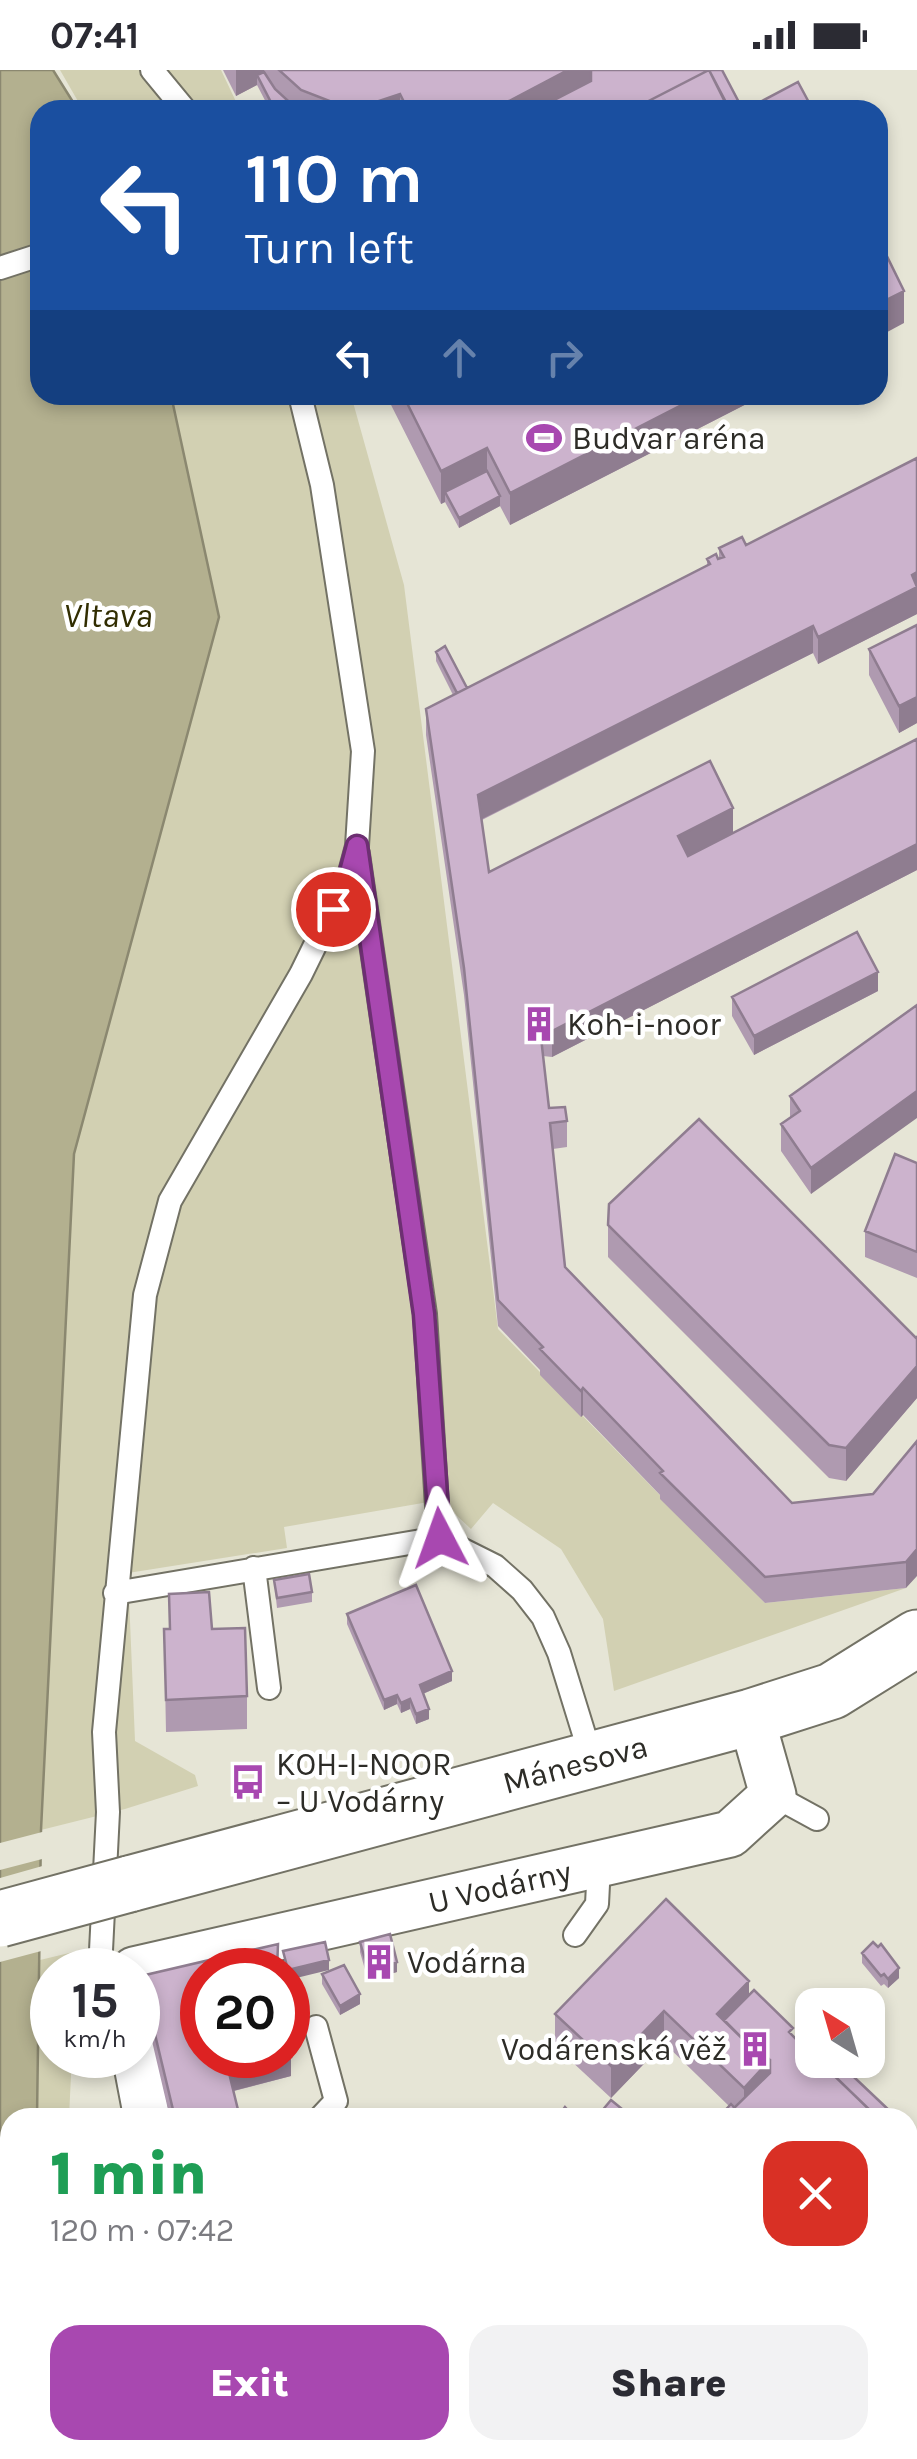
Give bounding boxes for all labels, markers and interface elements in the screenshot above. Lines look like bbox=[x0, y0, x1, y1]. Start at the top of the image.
text: 07:41 bbox=[50, 13, 139, 58]
text: 110 m bbox=[245, 138, 423, 220]
icon: left bbox=[80, 140, 210, 270]
text: Turn left bbox=[245, 222, 414, 274]
icon: left bbox=[327, 330, 382, 385]
icon: ahead bbox=[432, 330, 487, 385]
icon: right bbox=[537, 330, 592, 385]
sports icon: Budvar aréna bbox=[525, 419, 563, 457]
place label: Budvar aréna bbox=[572, 420, 766, 457]
water label: Vltava bbox=[63, 595, 153, 636]
pin bbox=[291, 867, 376, 952]
icon: arrive bbox=[306, 882, 361, 937]
building icon: Koh-i-noor bbox=[520, 1005, 558, 1043]
place label: Koh-i-noor bbox=[567, 1006, 721, 1043]
position arrow bbox=[388, 1486, 492, 1590]
street label: Mánesova bbox=[499, 1728, 652, 1802]
place label: KOH-I-NOOR – U Vodárny bbox=[276, 1746, 452, 1820]
bus stop icon: KOH-I-NOOR – U Vodárny bbox=[229, 1763, 267, 1801]
street label: U Vodárny bbox=[425, 1853, 575, 1921]
building icon: Vodárna bbox=[360, 1943, 398, 1981]
place label: Vodárna bbox=[407, 1944, 527, 1981]
speed limit sign: 20 bbox=[180, 1948, 310, 2078]
text: 15 bbox=[72, 1971, 118, 2030]
north arrow bbox=[795, 1988, 885, 2078]
map controls bbox=[795, 1988, 885, 2078]
text: km/h bbox=[63, 2024, 127, 2053]
building icon: Vodárenská věž bbox=[736, 2030, 774, 2068]
place label: Vodárenská věž bbox=[501, 2031, 727, 2068]
text: 1 min bbox=[50, 2139, 207, 2209]
button: close bbox=[763, 2141, 868, 2246]
text: 120 m · 07:42 bbox=[50, 2212, 234, 2249]
button: Exit bbox=[50, 2325, 449, 2440]
button: Share bbox=[469, 2325, 868, 2440]

